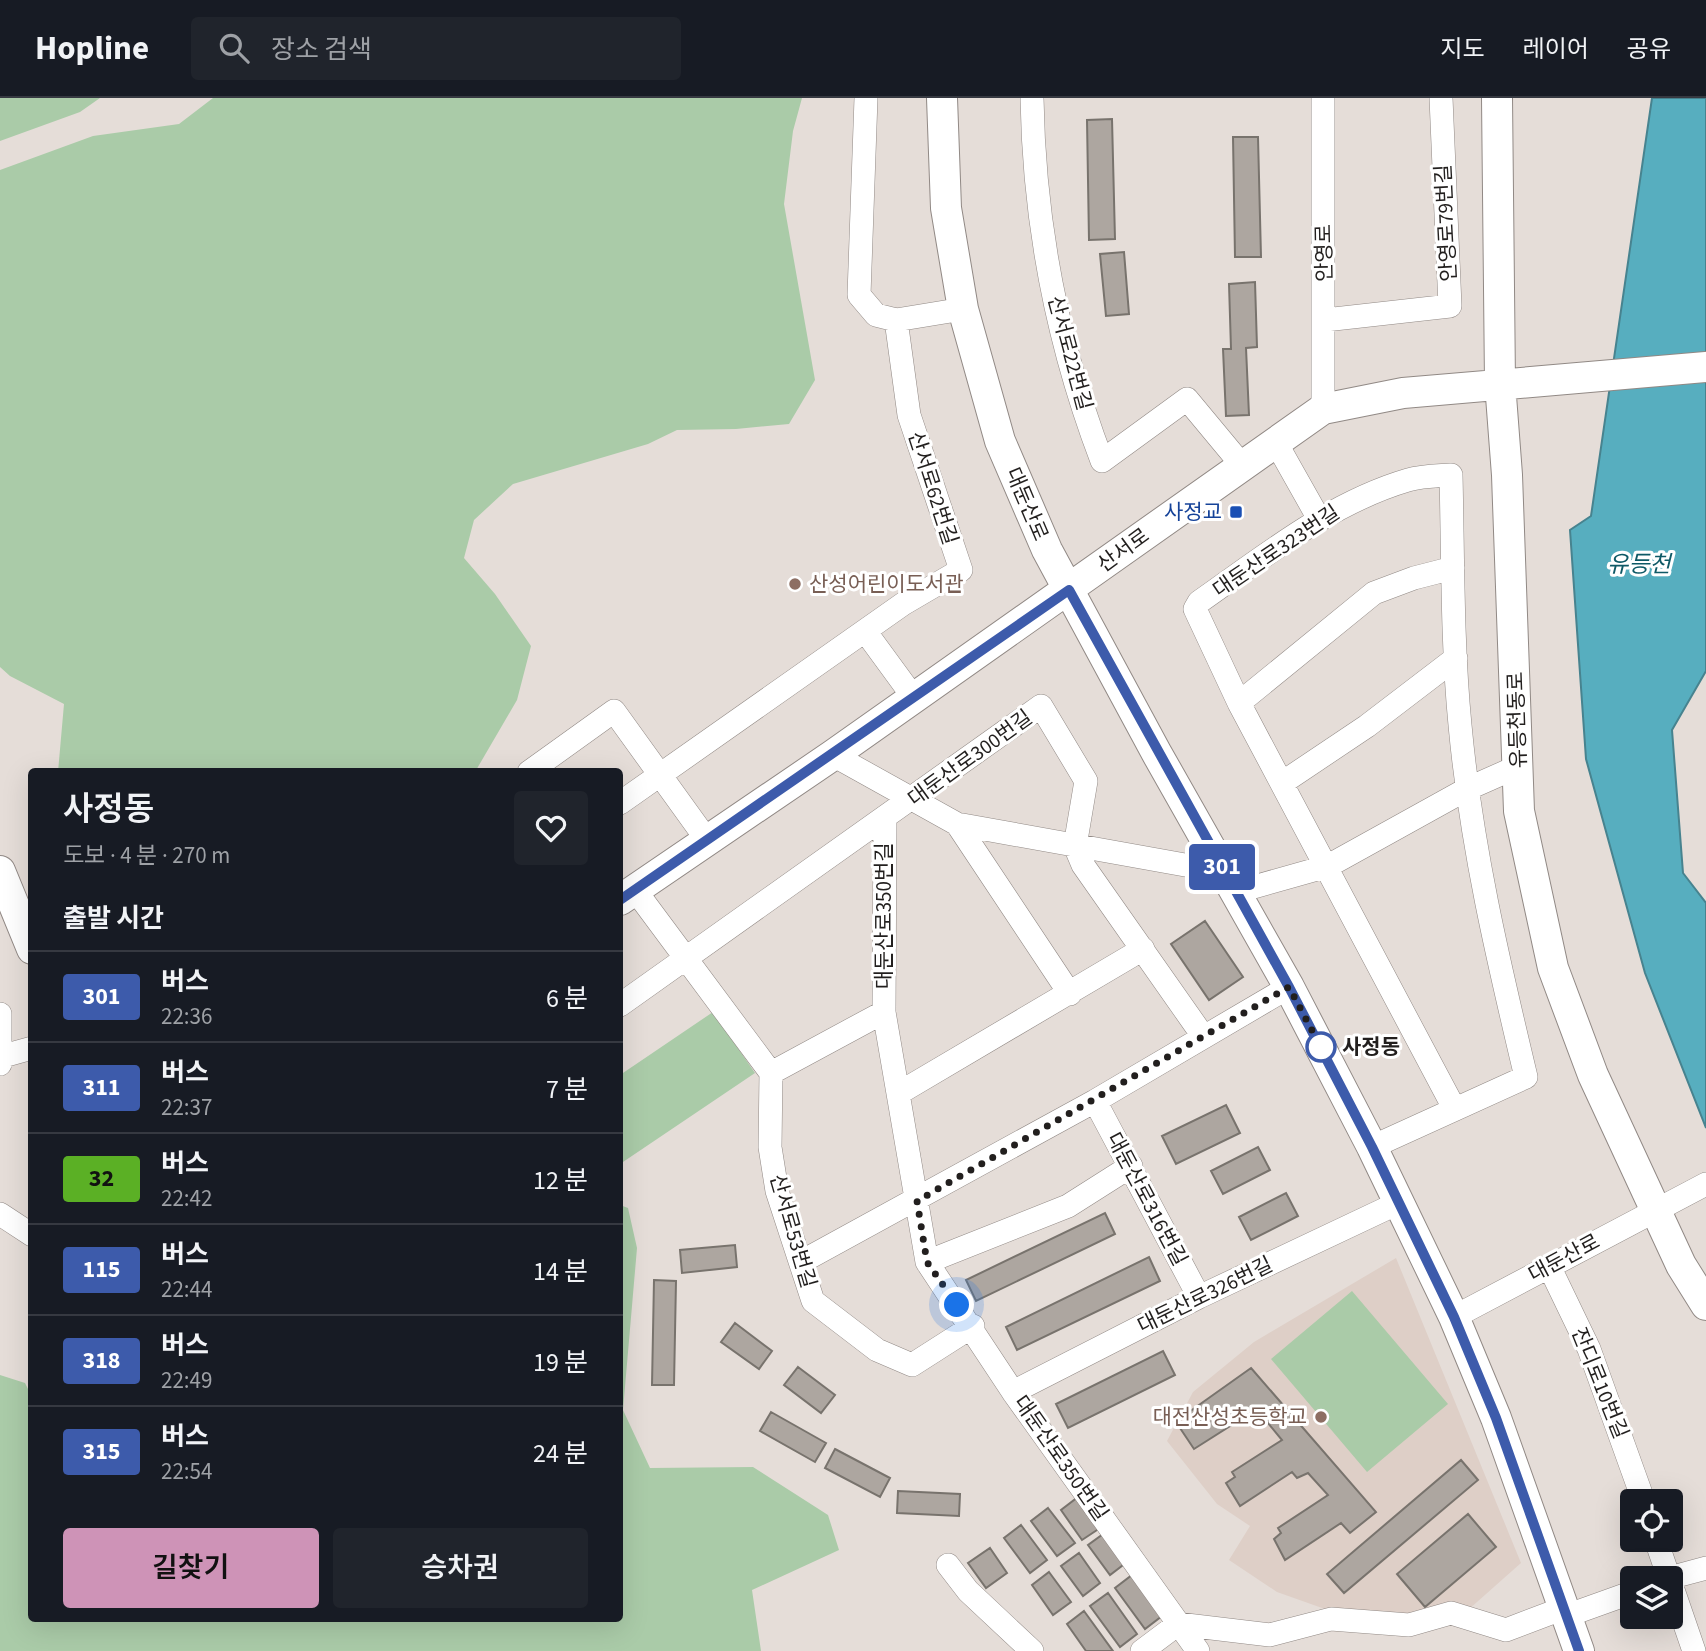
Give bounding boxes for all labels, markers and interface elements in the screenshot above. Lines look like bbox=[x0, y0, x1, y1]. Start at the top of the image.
search box bbox=[191, 17, 681, 80]
text: Hopline bbox=[35, 25, 149, 72]
icon: search bbox=[215, 29, 253, 67]
text: 장소 검색 bbox=[271, 31, 372, 68]
text: 지도 bbox=[1440, 32, 1485, 67]
text: 레이어 bbox=[1523, 32, 1589, 67]
text: 공유 bbox=[1627, 32, 1671, 67]
street label: 안영로79번길 bbox=[1428, 164, 1464, 282]
street label: 안영로 bbox=[1308, 224, 1340, 282]
street label: 산서로22번길 bbox=[1040, 292, 1100, 414]
street label: 산서로62번길 bbox=[901, 427, 965, 549]
street label: 대둔산로 bbox=[998, 463, 1056, 545]
place label: 사정교 bbox=[1164, 497, 1222, 527]
street label: 대둔산로323번길 bbox=[1207, 497, 1345, 605]
marker: 사정교 bbox=[1228, 504, 1244, 520]
street label: 산서로 bbox=[1091, 521, 1155, 579]
water label: 유등천 bbox=[1607, 548, 1674, 581]
place label: 산성어린이도서관 bbox=[809, 569, 964, 599]
marker: 산성어린이도서관 bbox=[787, 576, 803, 592]
street label: 유등천동로 bbox=[1500, 671, 1534, 769]
street label: 대둔산로300번길 bbox=[902, 703, 1038, 813]
text: 사정동 bbox=[63, 786, 154, 833]
button: heart bbox=[514, 791, 588, 865]
text: 도보 · 4 분 · 270 m bbox=[63, 839, 230, 872]
street label: 대둔산로350번길 bbox=[869, 842, 899, 990]
line badge: 301 bbox=[1182, 844, 1262, 890]
text: 301 bbox=[1203, 849, 1241, 884]
text: 출발 시간 bbox=[63, 900, 164, 937]
text: 버스 bbox=[161, 963, 209, 1000]
text: 301 bbox=[82, 979, 121, 1014]
text: 6 분 bbox=[546, 980, 588, 1017]
text: 22:36 bbox=[161, 1000, 212, 1033]
marker: 사정동 bbox=[1306, 1032, 1336, 1062]
place label: 사정동 bbox=[1342, 1032, 1400, 1062]
text: 버스 bbox=[161, 1054, 209, 1091]
text: 311 bbox=[82, 1070, 121, 1105]
text: 7 분 bbox=[546, 1071, 588, 1108]
text: 22:37 bbox=[161, 1091, 212, 1124]
street label: 대둔산로316번길 bbox=[1099, 1127, 1195, 1271]
text: 버스 bbox=[161, 1145, 209, 1182]
text: 32 bbox=[89, 1161, 114, 1196]
text: 12 분 bbox=[533, 1162, 588, 1199]
street label: 산서로53번길 bbox=[762, 1170, 824, 1292]
text: 22:42 bbox=[161, 1182, 212, 1215]
street label: 대둔산로 bbox=[1523, 1227, 1605, 1289]
text: 버스 bbox=[161, 1236, 209, 1273]
street label: 대둔산로326번길 bbox=[1132, 1249, 1278, 1341]
text: 115 bbox=[82, 1252, 121, 1287]
text: 14 분 bbox=[533, 1253, 588, 1290]
text: 22:44 bbox=[161, 1273, 212, 1306]
your location bbox=[939, 1287, 974, 1322]
street label: 잔디로10번길 bbox=[1564, 1323, 1636, 1443]
text: 버스 bbox=[161, 1327, 209, 1364]
text: 318 bbox=[82, 1343, 121, 1378]
text: 19 분 bbox=[533, 1344, 588, 1381]
text: 22:49 bbox=[161, 1364, 212, 1397]
street label: 대둔산로350번길 bbox=[1006, 1389, 1116, 1527]
place label: 대전산성초등학교 bbox=[1152, 1402, 1307, 1432]
marker: 대전산성초등학교 bbox=[1313, 1409, 1329, 1425]
text: 버스 bbox=[161, 1418, 209, 1455]
text: 315 bbox=[82, 1434, 121, 1469]
text: 24 분 bbox=[533, 1435, 588, 1472]
text: 22:54 bbox=[161, 1455, 212, 1488]
map controls bbox=[1620, 1489, 1683, 1629]
button: locate bbox=[1620, 1489, 1683, 1552]
button: 길찾기 bbox=[63, 1528, 319, 1608]
button: 승차권 bbox=[333, 1528, 588, 1608]
button: layers bbox=[1620, 1566, 1683, 1629]

